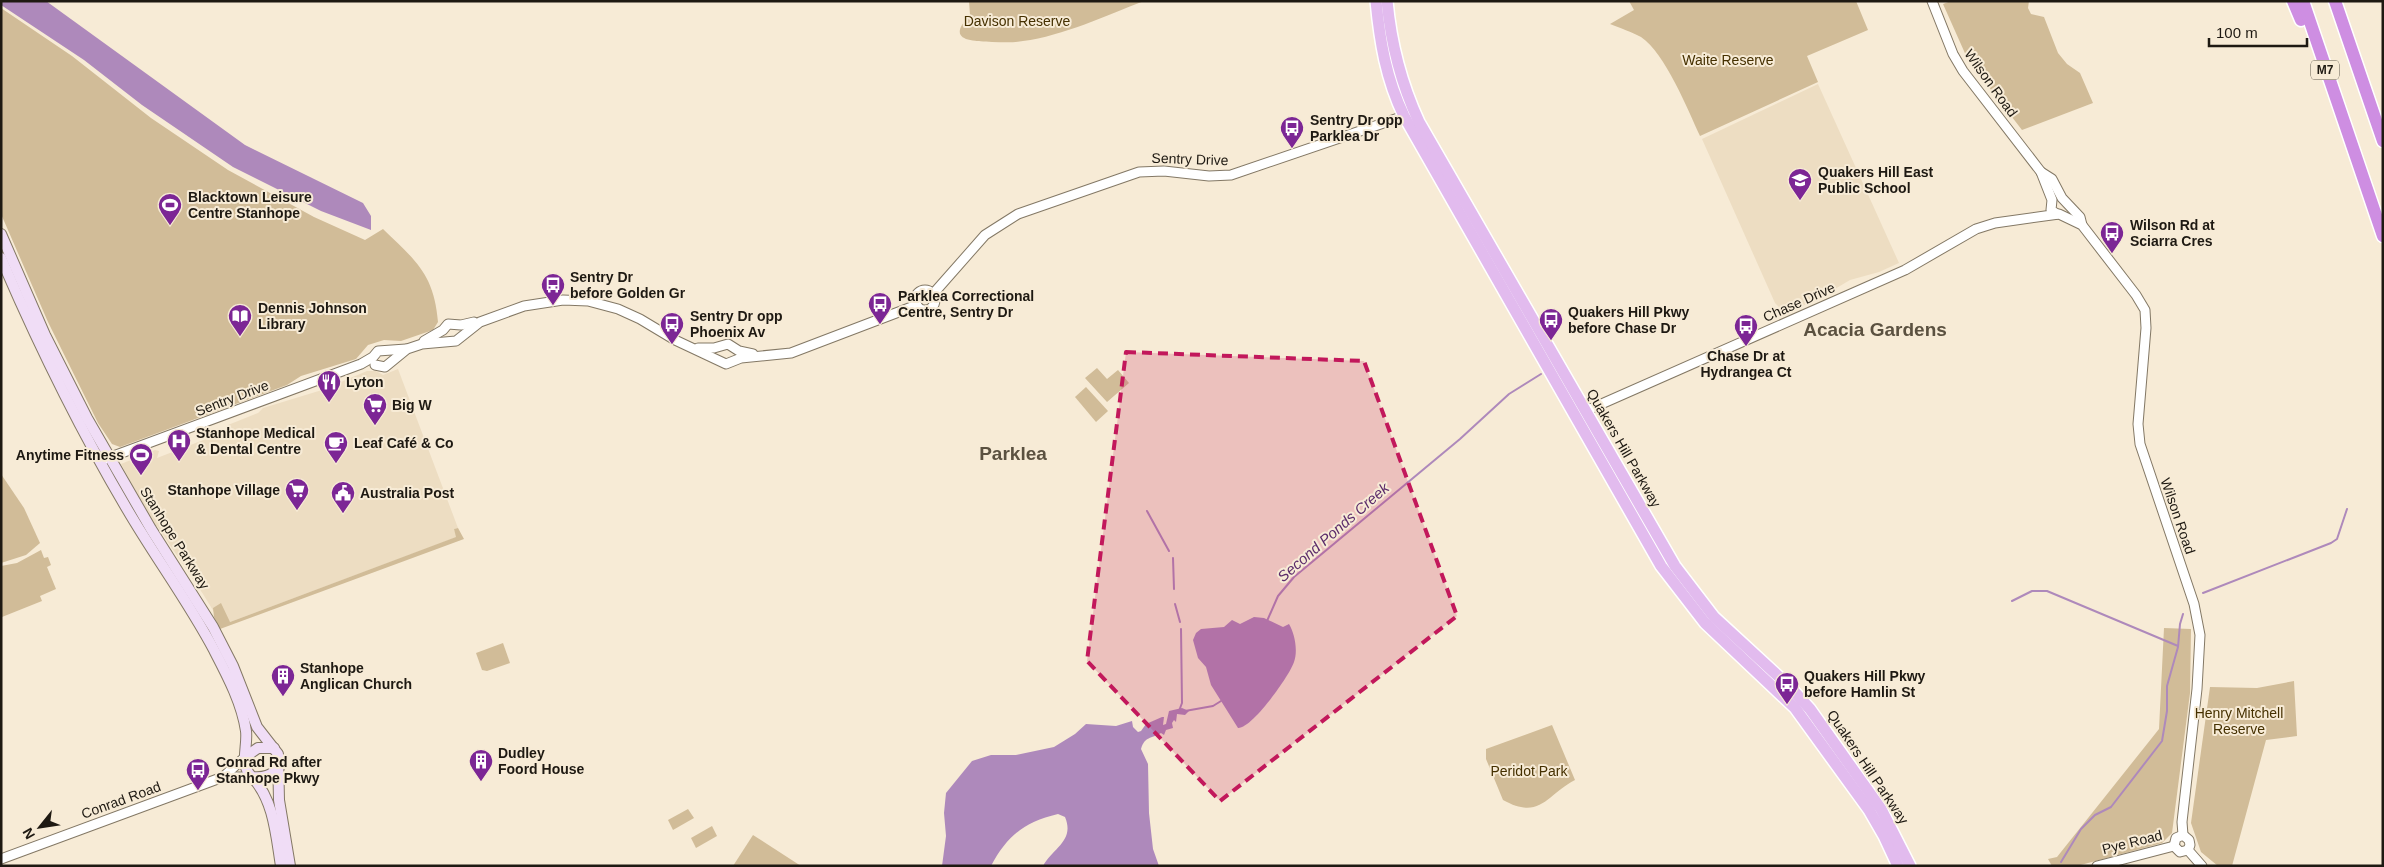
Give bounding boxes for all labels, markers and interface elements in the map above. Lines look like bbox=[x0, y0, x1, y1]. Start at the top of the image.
park label: Davison Reserve bbox=[964, 13, 1071, 29]
scale bar bbox=[2209, 15, 2306, 47]
text: 100 m bbox=[2216, 24, 2258, 41]
street label: Wilson Road bbox=[1961, 46, 2021, 120]
park label: Waite Reserve bbox=[1682, 52, 1774, 68]
road number: M7 bbox=[2311, 60, 2339, 80]
place label: Sentry Dr opp Parklea Dr bbox=[1310, 112, 1403, 144]
bus stop icon: Sentry Dr opp Parklea Dr bbox=[1279, 115, 1305, 149]
street label: Sentry Drive bbox=[1151, 150, 1229, 168]
place label: Quakers Hill East Public School bbox=[1818, 164, 1934, 196]
school or university icon: Quakers Hill East Public School bbox=[1787, 167, 1813, 201]
place label: Blacktown Leisure Centre Stanhope bbox=[188, 189, 312, 221]
sports icon: Blacktown Leisure Centre Stanhope bbox=[157, 192, 183, 226]
place label: Wilson Rd at Sciarra Cres bbox=[2130, 217, 2215, 249]
bus stop icon: Wilson Rd at Sciarra Cres bbox=[2099, 220, 2125, 254]
place label: Sentry Dr before Golden Gr bbox=[570, 269, 686, 301]
bus stop icon: Sentry Dr before Golden Gr bbox=[540, 272, 566, 306]
street label: Chase Drive bbox=[1761, 279, 1838, 325]
place label: Parklea Correctional Centre, Sentry Dr bbox=[898, 288, 1034, 320]
bus stop icon: Parklea Correctional Centre, Sentry Dr bbox=[867, 291, 893, 325]
place label: Dennis Johnson Library bbox=[258, 300, 367, 332]
library icon: Dennis Johnson Library bbox=[227, 303, 253, 337]
place label: Quakers Hill Pkwy before Chase Dr bbox=[1568, 304, 1690, 336]
bus stop icon: Quakers Hill Pkwy before Chase Dr bbox=[1538, 307, 1564, 341]
place label: Sentry Dr opp Phoenix Av bbox=[690, 308, 783, 340]
bus stop icon: Sentry Dr opp Phoenix Av bbox=[659, 311, 685, 345]
bus stop icon: Chase Dr at Hydrangea Ct bbox=[1733, 313, 1759, 347]
district label: Acacia Gardens bbox=[1803, 319, 1947, 340]
place label: Chase Dr at Hydrangea Ct bbox=[1700, 348, 1792, 380]
restaurant icon: Lyton bbox=[316, 369, 342, 403]
place label: Lyton bbox=[346, 374, 384, 390]
street label: Sentry Drive bbox=[193, 377, 271, 419]
street label: Quakers Hill Parkway bbox=[1584, 386, 1664, 510]
supermarket icon: Big W bbox=[362, 392, 388, 426]
place label: Big W bbox=[392, 397, 432, 413]
place label: Stanhope Medical & Dental Centre bbox=[196, 425, 315, 457]
hospital icon: Stanhope Medical & Dental Centre bbox=[166, 428, 192, 462]
cafe icon: Leaf Café & Co bbox=[323, 430, 349, 464]
place label: Leaf Café & Co bbox=[354, 435, 454, 451]
sports icon: Anytime Fitness bbox=[128, 442, 154, 476]
district label: Parklea bbox=[979, 443, 1047, 464]
place label: Anytime Fitness bbox=[16, 447, 124, 463]
street label: Wilson Road bbox=[2158, 476, 2198, 556]
supermarket icon: Stanhope Village bbox=[284, 477, 310, 511]
water label: Second Ponds Creek bbox=[1274, 478, 1393, 585]
public building icon: Australia Post bbox=[330, 480, 356, 514]
place label: Stanhope Village bbox=[167, 482, 280, 498]
street label: Stanhope Parkway bbox=[137, 484, 213, 592]
place label: Australia Post bbox=[360, 485, 454, 501]
place label: Stanhope Anglican Church bbox=[300, 660, 412, 692]
building icon: Stanhope Anglican Church bbox=[270, 663, 296, 697]
place label: Quakers Hill Pkwy before Hamlin St bbox=[1804, 668, 1926, 700]
bus stop icon: Quakers Hill Pkwy before Hamlin St bbox=[1774, 671, 1800, 705]
park label: Henry Mitchell Reserve bbox=[2195, 705, 2283, 737]
street label: Quakers Hill Parkway bbox=[1824, 707, 1912, 827]
place label: Dudley Foord House bbox=[498, 745, 585, 777]
building icon: Dudley Foord House bbox=[468, 748, 494, 782]
place label: Conrad Rd after Stanhope Pkwy bbox=[216, 754, 322, 786]
bus stop icon: Conrad Rd after Stanhope Pkwy bbox=[185, 757, 211, 791]
park label: Peridot Park bbox=[1490, 763, 1569, 779]
street label: Conrad Road bbox=[79, 778, 163, 822]
north arrow bbox=[15, 802, 65, 852]
text: N bbox=[19, 825, 38, 842]
street label: Pye Road bbox=[2100, 827, 2164, 857]

